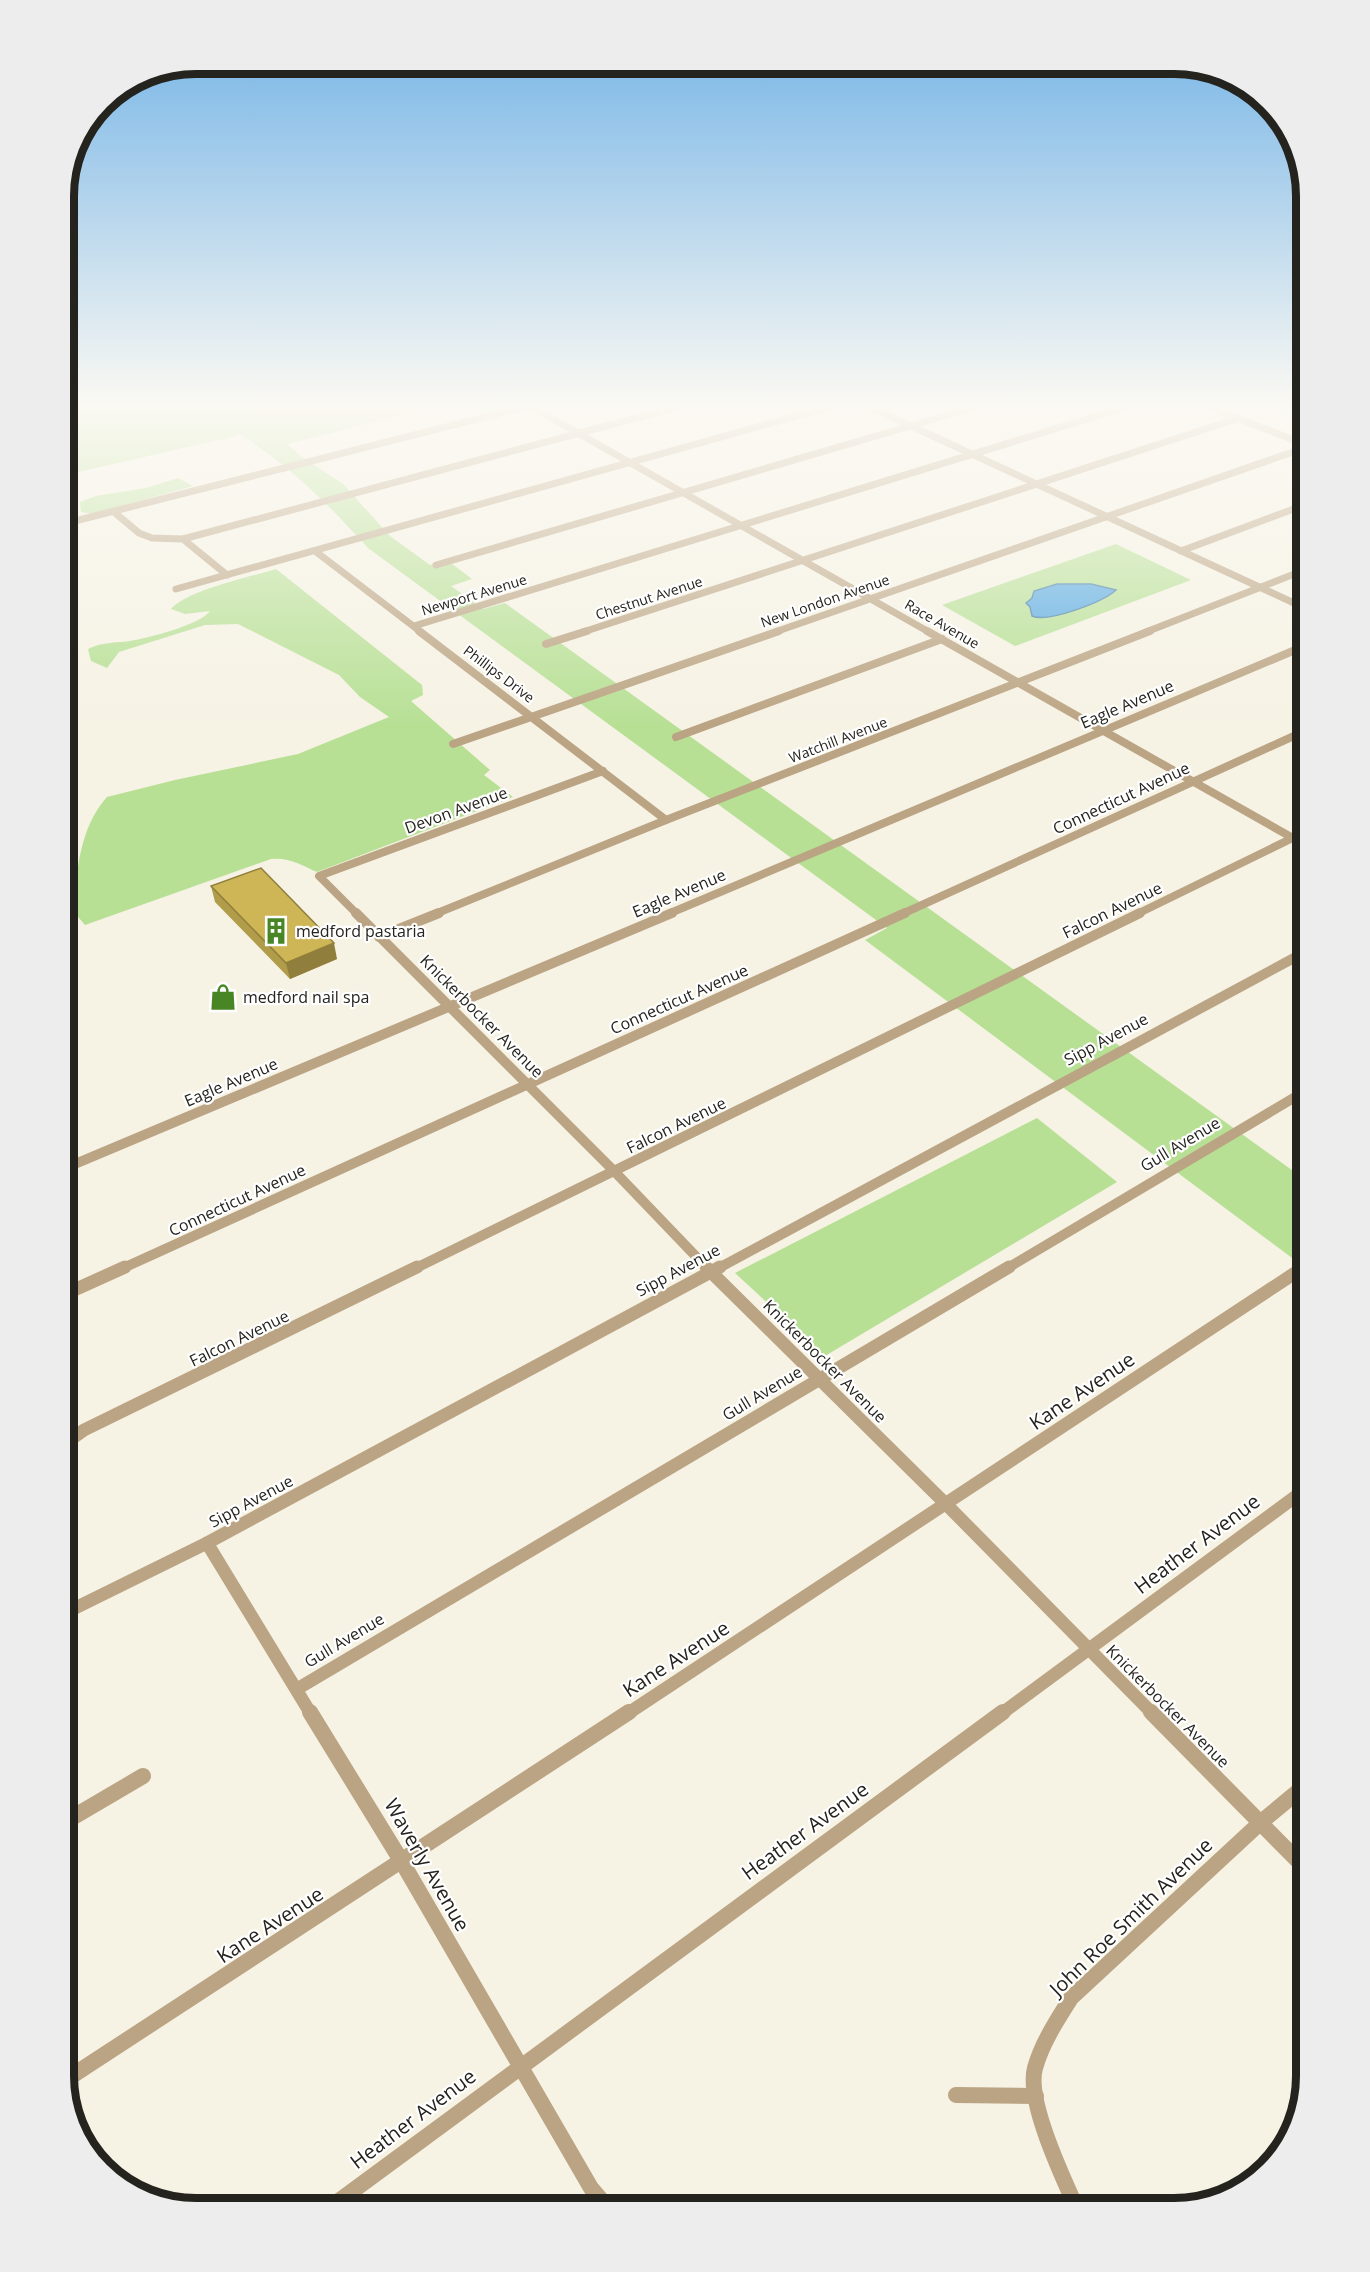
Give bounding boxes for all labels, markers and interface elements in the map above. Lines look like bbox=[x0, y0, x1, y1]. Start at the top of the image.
street label: Newport Avenue bbox=[419, 569, 529, 620]
street label: New London Avenue bbox=[758, 569, 892, 632]
street label: Chestnut Avenue bbox=[593, 571, 705, 624]
street label: Race Avenue bbox=[901, 594, 983, 653]
street label: Phillips Drive bbox=[460, 641, 539, 707]
street label: Eagle Avenue bbox=[1077, 674, 1177, 734]
street label: Watchill Avenue bbox=[786, 712, 890, 767]
street label: Connecticut Avenue bbox=[1049, 757, 1193, 839]
street label: Devon Avenue bbox=[402, 781, 510, 839]
street label: Eagle Avenue bbox=[629, 863, 729, 923]
street label: Falcon Avenue bbox=[1059, 876, 1165, 944]
building icon: medford pastaria bbox=[261, 916, 291, 946]
place label: medford pastaria bbox=[296, 920, 425, 942]
street label: Knickerbocker Avenue bbox=[415, 949, 549, 1083]
street label: Connecticut Avenue bbox=[607, 959, 751, 1039]
shop icon: medford nail spa bbox=[208, 982, 238, 1012]
place label: medford nail spa bbox=[243, 986, 369, 1008]
street label: Sipp Avenue bbox=[1060, 1008, 1152, 1070]
street label: Eagle Avenue bbox=[181, 1052, 281, 1112]
street label: Falcon Avenue bbox=[623, 1091, 729, 1159]
street label: Gull Avenue bbox=[1136, 1112, 1224, 1176]
street label: Connecticut Avenue bbox=[165, 1159, 309, 1241]
street label: Sipp Avenue bbox=[632, 1239, 724, 1301]
street label: Knickerbocker Avenue bbox=[758, 1294, 892, 1428]
street label: Falcon Avenue bbox=[186, 1304, 292, 1372]
street label: Kane Avenue bbox=[1024, 1345, 1140, 1436]
street label: Gull Avenue bbox=[718, 1361, 806, 1425]
street label: Sipp Avenue bbox=[205, 1470, 297, 1532]
street label: Heather Avenue bbox=[1128, 1487, 1265, 1600]
street label: Gull Avenue bbox=[300, 1608, 388, 1672]
street label: Kane Avenue bbox=[617, 1614, 734, 1703]
street label: Knickerbocker Avenue bbox=[1101, 1639, 1235, 1773]
street label: Heather Avenue bbox=[736, 1775, 874, 1886]
street label: Waverly Avenue bbox=[379, 1794, 476, 1936]
street label: John Roe Smith Avenue bbox=[1042, 1832, 1218, 2003]
street label: Kane Avenue bbox=[211, 1880, 328, 1969]
street label: Heather Avenue bbox=[344, 2062, 481, 2175]

